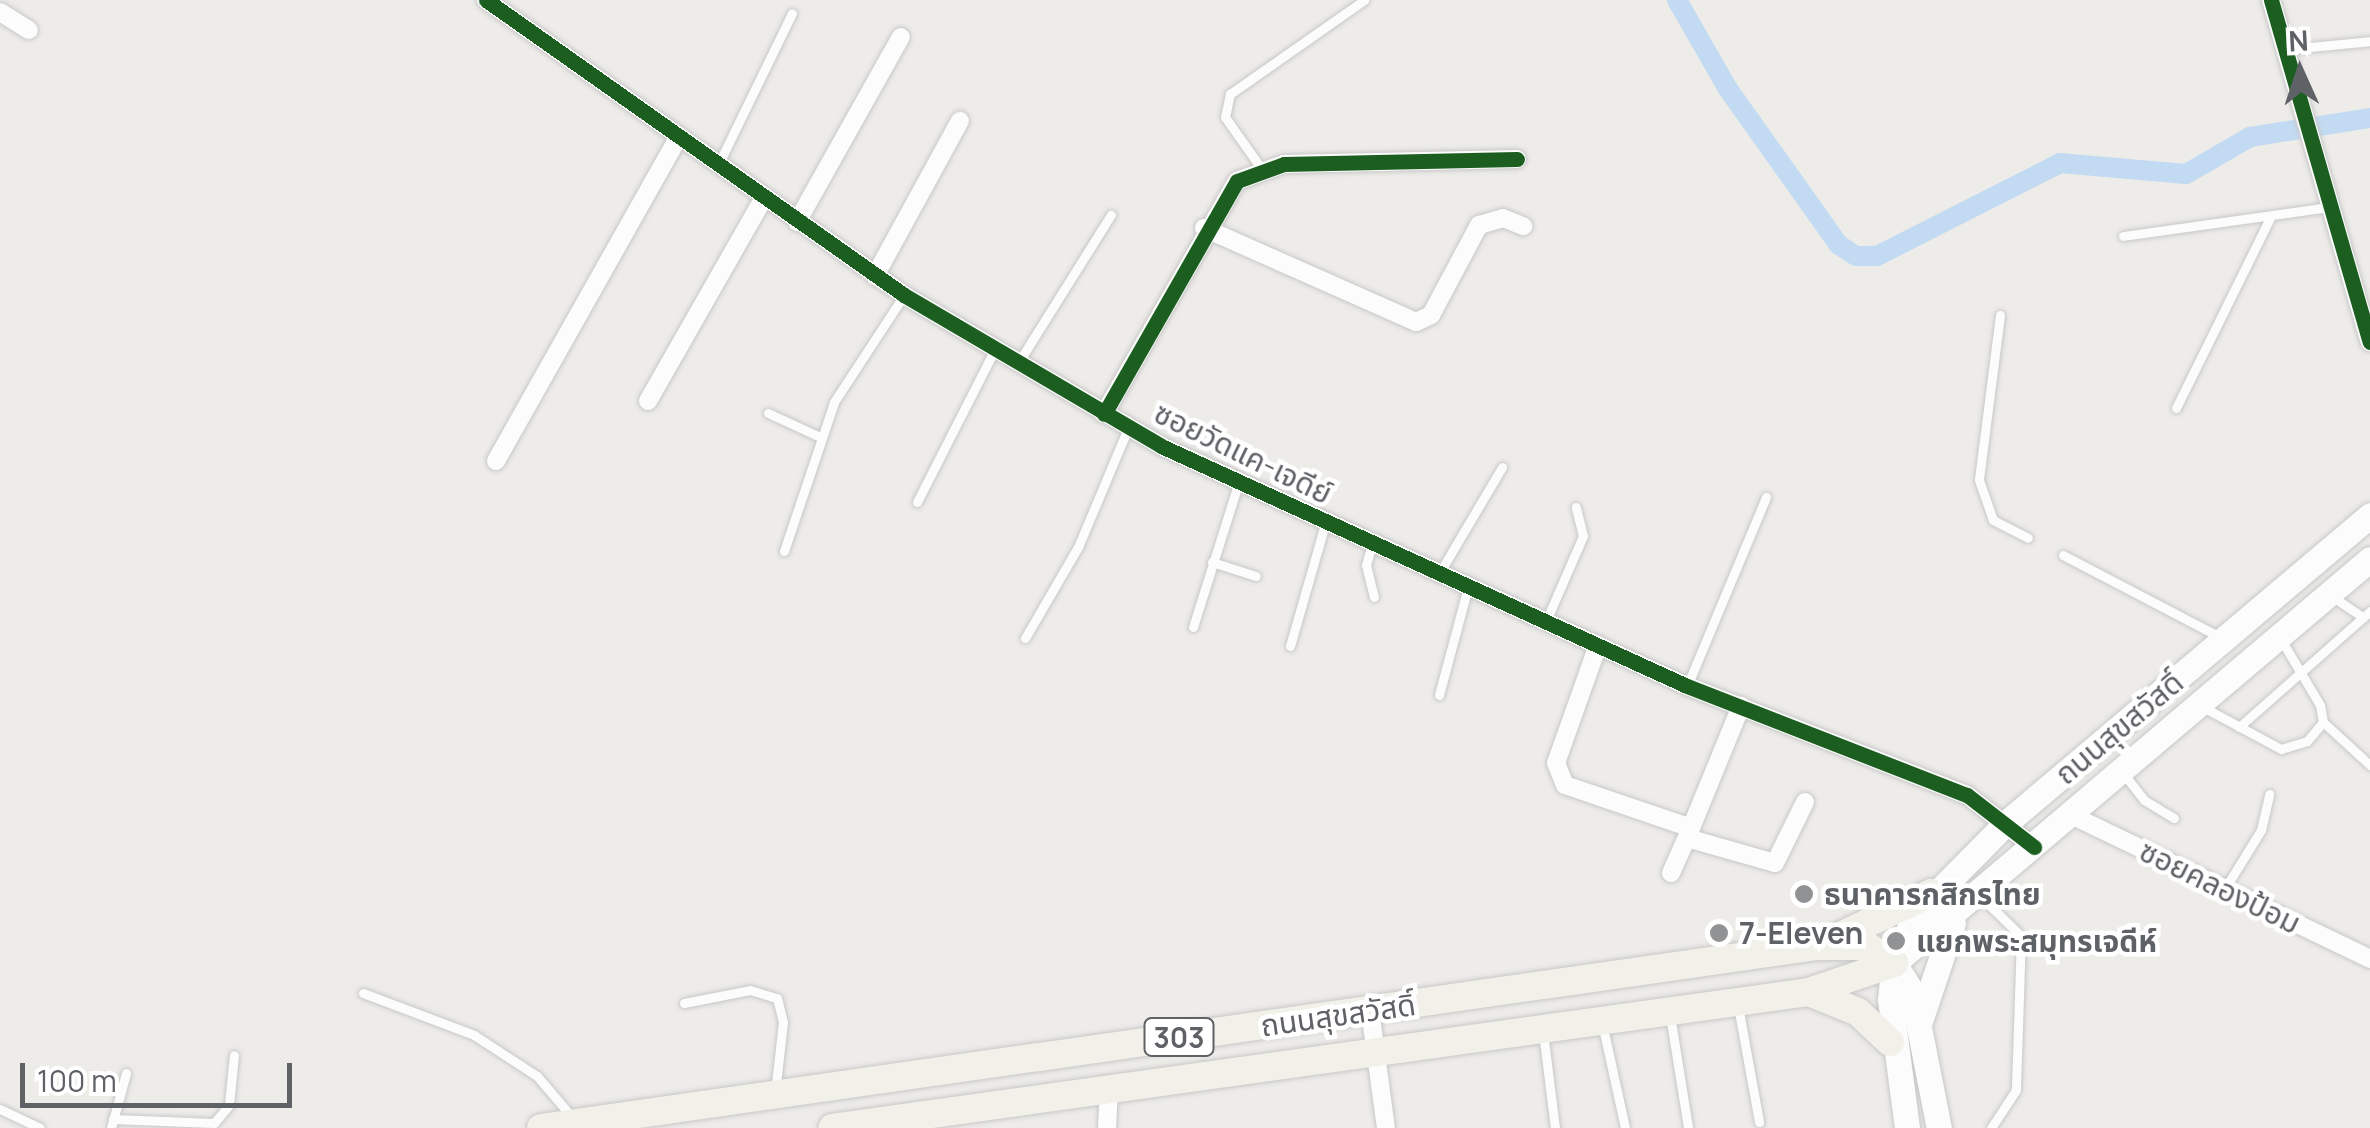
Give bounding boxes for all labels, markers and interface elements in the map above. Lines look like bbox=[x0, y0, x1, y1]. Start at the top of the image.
north arrow bbox=[2250, 20, 2350, 120]
text: N bbox=[2287, 21, 2309, 60]
street label: ซอยวัดแค-เจดีย์ bbox=[1148, 395, 1338, 511]
street label: ถนนสุขสวัสดิ์ bbox=[2048, 664, 2190, 792]
street label: ซอยคลองป้อม bbox=[2134, 833, 2306, 941]
place label: ธนาคารกสิกรไทย bbox=[1824, 876, 2041, 912]
marker: ธนาคารกสิกรไทย bbox=[1793, 883, 1815, 905]
place label: 7-Eleven bbox=[1739, 915, 1863, 951]
marker: 7-Eleven bbox=[1708, 922, 1730, 944]
place label: แยกพระสมุทรเจดีห์ bbox=[1916, 923, 2157, 959]
marker: แยกพระสมุทรเจดีห์ bbox=[1885, 930, 1907, 952]
street label: ถนนสุขสวัสดิ์ bbox=[1258, 986, 1418, 1044]
road number: 303 bbox=[1142, 1014, 1216, 1060]
scale bar bbox=[25, 1043, 298, 1105]
text: 100 m bbox=[37, 1060, 117, 1101]

